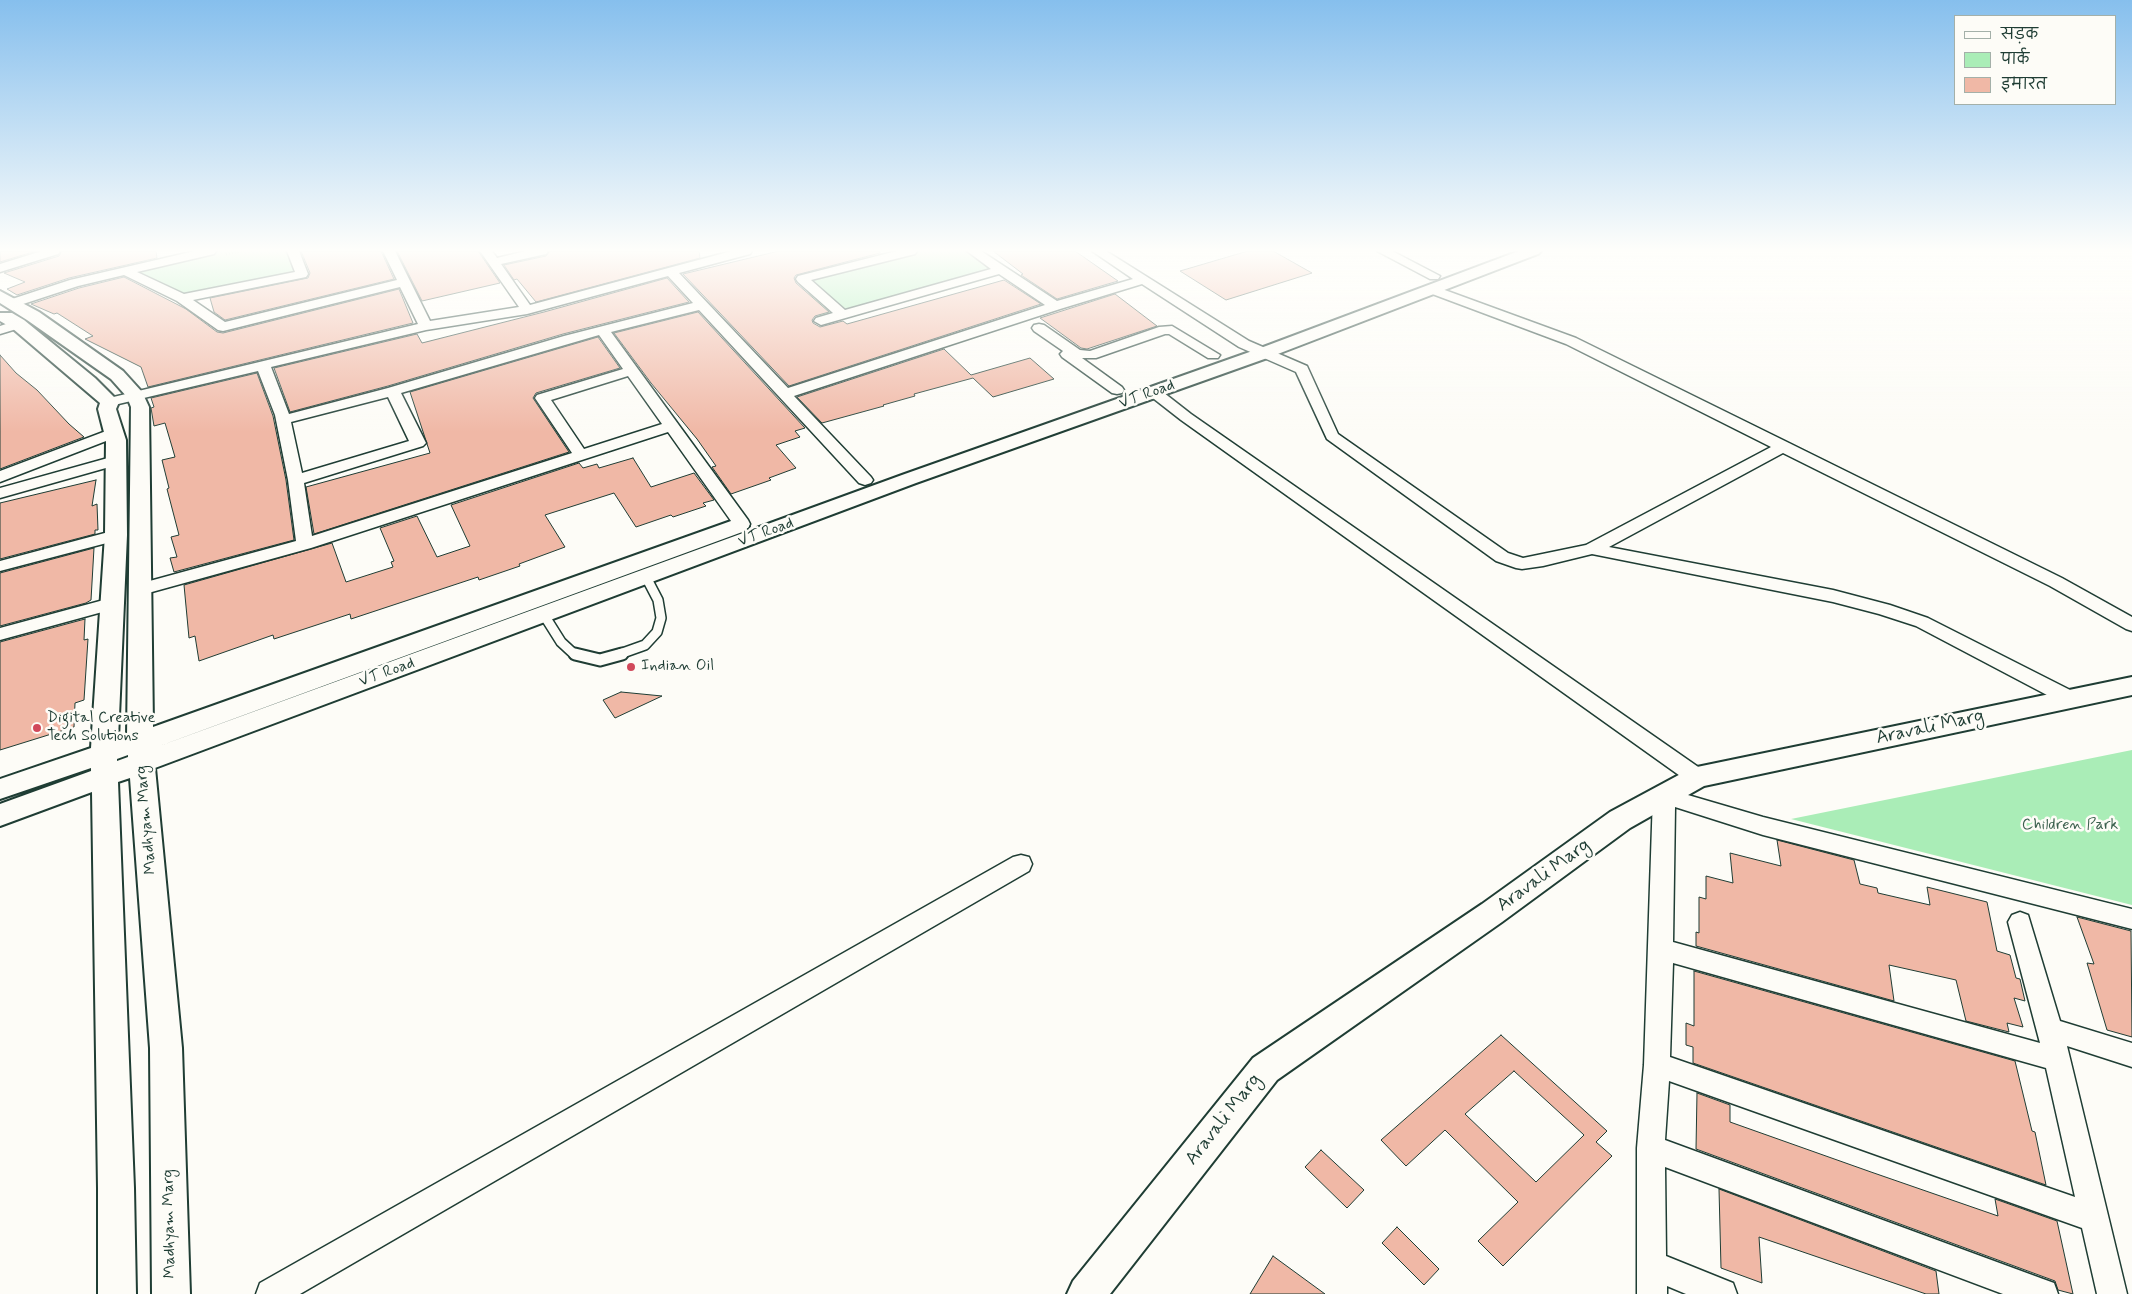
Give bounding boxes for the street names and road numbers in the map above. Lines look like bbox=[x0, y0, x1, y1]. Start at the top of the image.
street label: VT Road bbox=[1117, 376, 1177, 414]
street label: VT Road bbox=[736, 514, 796, 552]
street label: VT Road bbox=[357, 654, 417, 692]
street label: Aravali Marg bbox=[1874, 705, 1986, 751]
street label: Madhyam Marg bbox=[133, 765, 161, 875]
street label: Aravali Marg bbox=[1493, 835, 1595, 917]
street label: Aravali Marg bbox=[1181, 1070, 1267, 1170]
street label: Madhyam Marg bbox=[159, 1169, 181, 1279]

